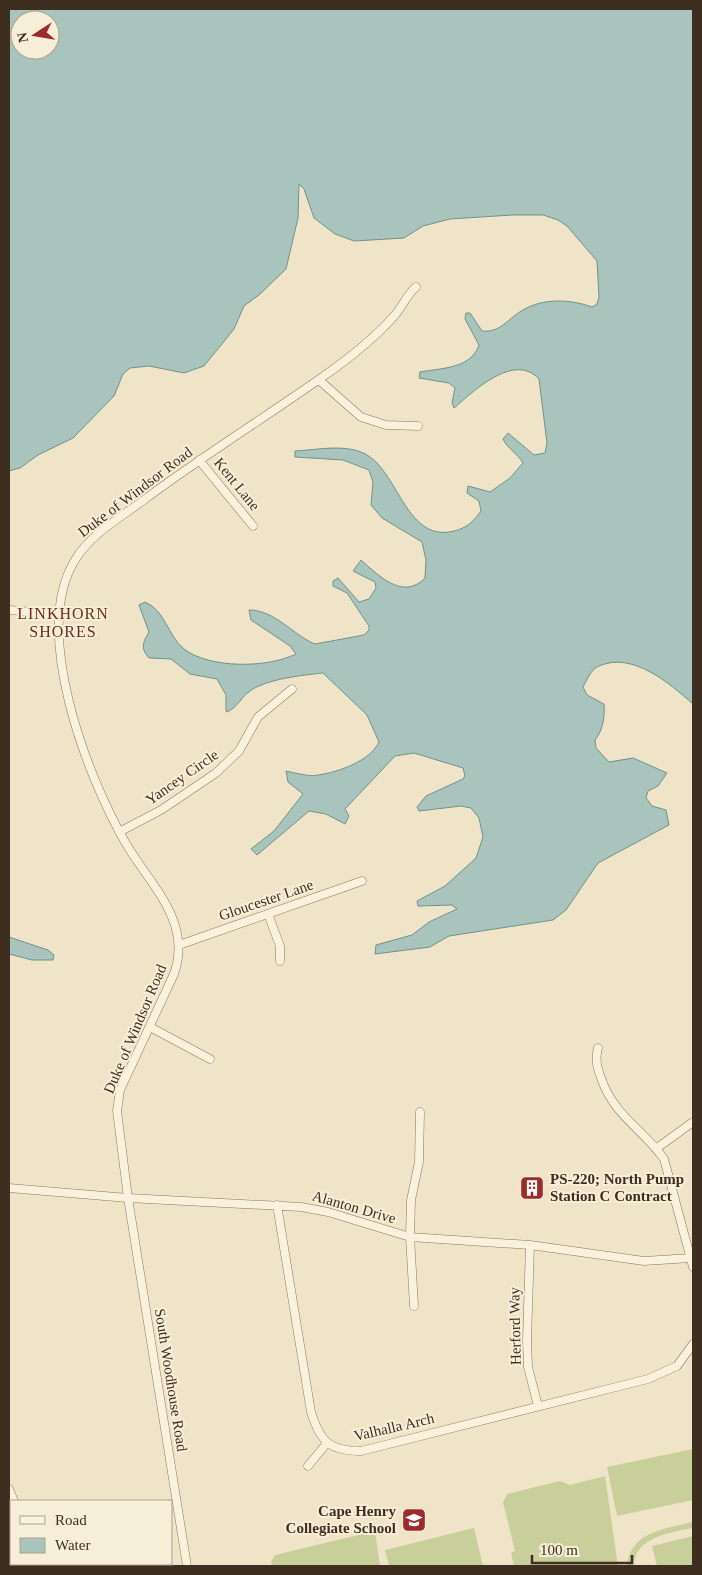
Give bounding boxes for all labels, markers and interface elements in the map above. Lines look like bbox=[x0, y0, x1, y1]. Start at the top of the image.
north arrow bbox=[10, 10, 60, 60]
text: N bbox=[14, 31, 31, 44]
street label: Duke of Windsor Road bbox=[75, 444, 196, 540]
street label: Kent Lane bbox=[211, 455, 263, 514]
district label: LINKHORN SHORES bbox=[17, 605, 109, 640]
street label: Yancey Circle bbox=[143, 746, 222, 808]
street label: Gloucester Lane bbox=[217, 876, 316, 924]
street label: Duke of Windsor Road bbox=[101, 962, 170, 1096]
place label: PS-220; North Pump Station C Contract bbox=[550, 1171, 684, 1204]
building icon: PS-220; North Pump Station C Contract bbox=[519, 1175, 545, 1201]
street label: Alanton Drive bbox=[310, 1187, 398, 1227]
street label: Herford Way bbox=[506, 1286, 524, 1365]
street label: South Woodhouse Road bbox=[152, 1307, 190, 1453]
street label: Valhalla Arch bbox=[352, 1410, 436, 1444]
legend bbox=[10, 1500, 172, 1565]
place label: Cape Henry Collegiate School bbox=[286, 1503, 396, 1536]
school or university icon: Cape Henry Collegiate School bbox=[401, 1507, 427, 1533]
text: Road bbox=[55, 1512, 87, 1528]
scale bar bbox=[532, 1532, 632, 1564]
text: Water bbox=[55, 1537, 90, 1553]
text: 100 m bbox=[540, 1542, 578, 1558]

